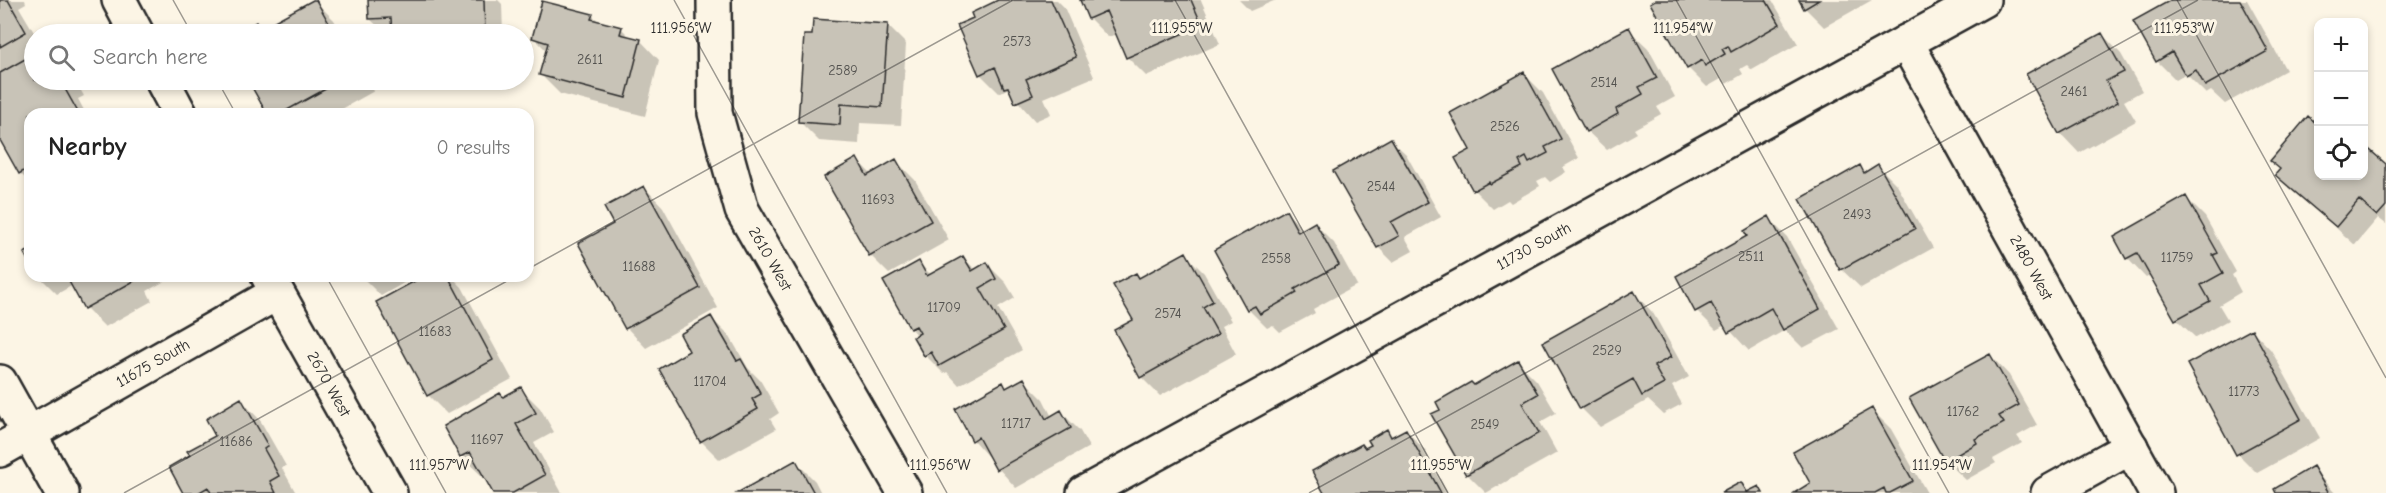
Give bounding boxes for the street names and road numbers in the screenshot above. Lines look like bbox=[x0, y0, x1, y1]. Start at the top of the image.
street label: 11730 South bbox=[1493, 219, 1574, 274]
street label: 2610 West bbox=[745, 224, 796, 294]
street label: 2480 West bbox=[2006, 232, 2056, 304]
street label: 11675 South bbox=[113, 335, 193, 391]
street label: 2670 West bbox=[303, 348, 354, 420]

